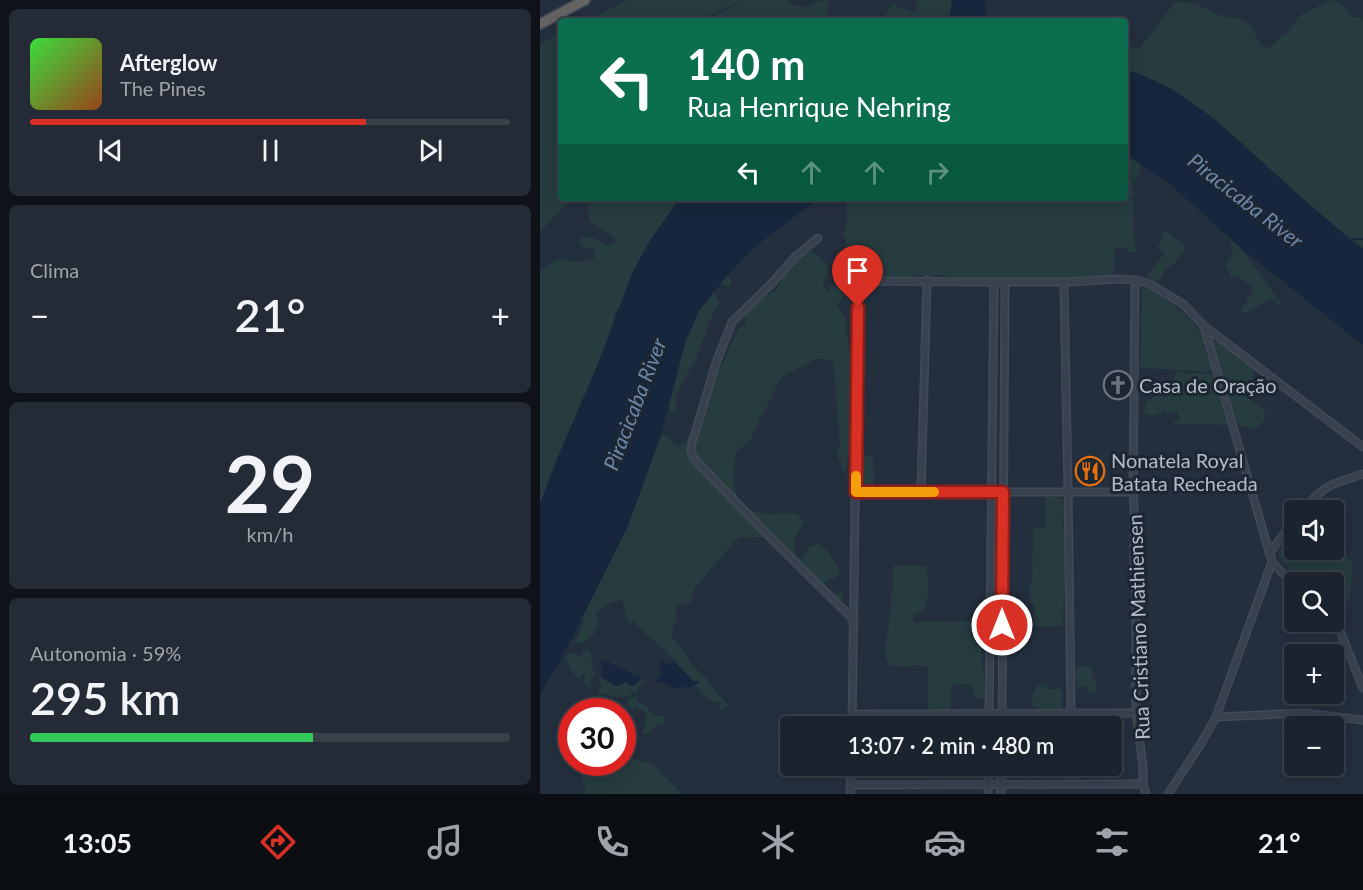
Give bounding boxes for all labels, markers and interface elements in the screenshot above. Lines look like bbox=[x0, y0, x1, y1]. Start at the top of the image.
text: 140 m bbox=[687, 39, 805, 89]
icon: left bbox=[588, 42, 666, 120]
text: Afterglow bbox=[120, 49, 217, 76]
text: The Pines bbox=[120, 76, 206, 100]
text: Rua Henrique Nehring bbox=[687, 90, 951, 123]
icon: previous bbox=[94, 134, 127, 167]
icon: pause bbox=[254, 134, 287, 167]
icon: next bbox=[414, 134, 447, 167]
water label: Piracicaba River bbox=[1183, 147, 1309, 253]
icon: left bbox=[732, 156, 765, 189]
icon: ahead bbox=[795, 156, 828, 189]
icon: ahead bbox=[858, 156, 891, 189]
icon: right bbox=[921, 156, 954, 189]
pin bbox=[832, 245, 883, 307]
icon: arrive bbox=[841, 254, 874, 287]
text: Clima bbox=[30, 258, 79, 282]
text: 21° bbox=[235, 288, 305, 342]
text: − bbox=[30, 295, 49, 335]
text: + bbox=[491, 295, 510, 335]
water label: Piracicaba River bbox=[597, 334, 671, 473]
church icon: Casa de Oração bbox=[1102, 369, 1134, 401]
place label: Casa de Oração bbox=[1139, 373, 1277, 397]
text: 29 bbox=[225, 436, 315, 530]
place label: Nonatela Royal Batata Recheada bbox=[1111, 448, 1258, 495]
restaurant icon: Nonatela Royal Batata Recheada bbox=[1074, 455, 1106, 487]
map controls bbox=[1284, 500, 1344, 776]
button: sound bbox=[1284, 500, 1344, 560]
street label: Rua Cristiano Mathiensen bbox=[1122, 514, 1154, 740]
text: km/h bbox=[247, 522, 293, 546]
button: search bbox=[1284, 572, 1344, 632]
position arrow bbox=[970, 593, 1034, 657]
text: Autonomia · 59% bbox=[30, 641, 181, 665]
button: + bbox=[1284, 644, 1344, 704]
text: 295 km bbox=[30, 671, 180, 725]
speed limit sign: 30 bbox=[558, 698, 636, 776]
button: − bbox=[1284, 716, 1344, 776]
text: 13:07 · 2 min · 480 m bbox=[848, 732, 1054, 759]
icon: directions bbox=[257, 821, 299, 863]
icon: music bbox=[424, 821, 466, 863]
icon: phone bbox=[591, 821, 633, 863]
icon: climate bbox=[757, 821, 799, 863]
icon: car bbox=[924, 821, 966, 863]
icon: filters bbox=[1091, 821, 1133, 863]
text: 13:05 bbox=[62, 826, 132, 859]
text: 21° bbox=[1258, 826, 1300, 859]

